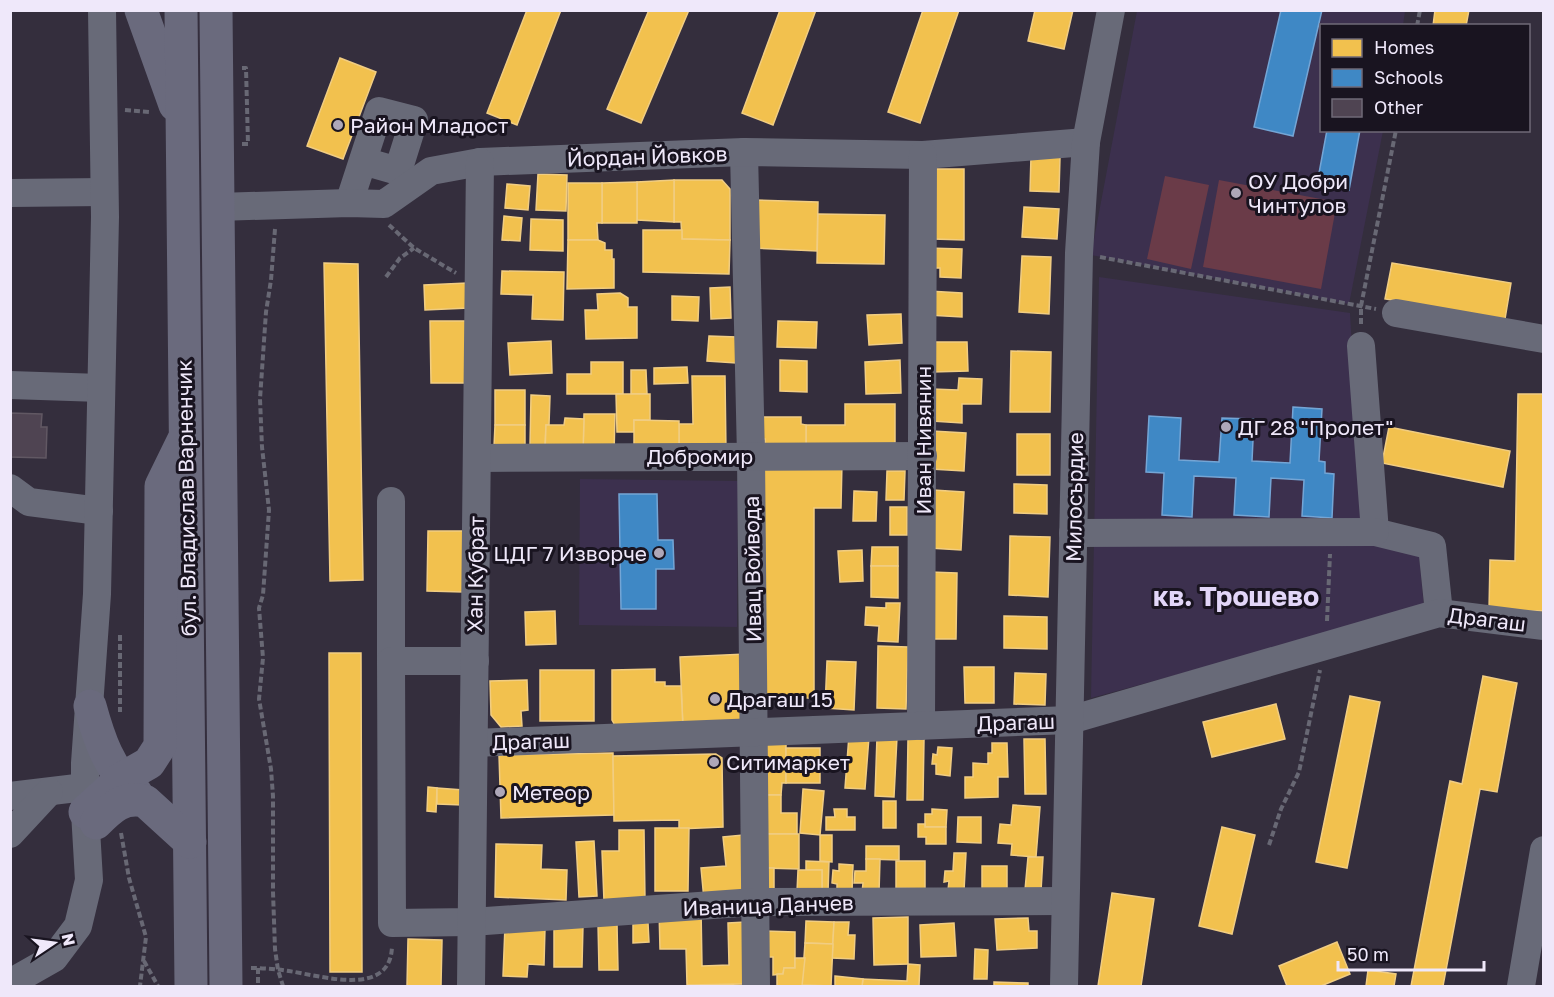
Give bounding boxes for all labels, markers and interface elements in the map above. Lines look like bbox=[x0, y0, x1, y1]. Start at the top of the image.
legend bbox=[1320, 24, 1530, 132]
text: Homes bbox=[1374, 36, 1434, 58]
text: Schools bbox=[1374, 66, 1443, 88]
text: Other bbox=[1374, 96, 1423, 118]
place label: Район Младост bbox=[350, 112, 508, 138]
marker: Район Младост bbox=[331, 118, 345, 132]
street label: Йордан Йовков bbox=[566, 140, 728, 172]
place label: ОУ Добри Чинтулов bbox=[1248, 168, 1348, 218]
marker: ОУ Добри Чинтулов bbox=[1229, 186, 1243, 200]
street label: бул. Владислав Варненчик bbox=[171, 359, 201, 637]
street label: Иван Нивянин bbox=[910, 366, 936, 514]
place label: ДГ 28 "Пролет" bbox=[1238, 414, 1393, 440]
marker: ДГ 28 "Пролет" bbox=[1219, 420, 1233, 434]
street label: Милосърдие bbox=[1060, 432, 1088, 562]
street label: Добромир bbox=[647, 443, 753, 469]
street label: Ивац Войвода bbox=[738, 496, 766, 642]
street label: Хан Кубрат bbox=[461, 516, 489, 632]
place label: ЦДГ 7 Изворче bbox=[493, 540, 647, 566]
marker: ЦДГ 7 Изворче bbox=[652, 546, 666, 560]
district label: кв. Трошево bbox=[1153, 580, 1319, 612]
street label: Драгаш bbox=[1447, 601, 1527, 637]
place label: Драгаш 15 bbox=[727, 686, 833, 712]
marker: Драгаш 15 bbox=[708, 692, 722, 706]
street label: Драгаш bbox=[976, 708, 1056, 736]
street label: Драгаш bbox=[491, 727, 571, 755]
place label: Ситимаркет bbox=[726, 749, 850, 775]
marker: Ситимаркет bbox=[707, 755, 721, 769]
place label: Метеор bbox=[512, 779, 590, 805]
marker: Метеор bbox=[493, 785, 507, 799]
street label: Иваница Данчев bbox=[682, 889, 854, 921]
north arrow bbox=[24, 913, 84, 973]
text: N bbox=[58, 931, 80, 948]
scale bar bbox=[1338, 934, 1484, 972]
text: 50 m bbox=[1347, 943, 1389, 965]

